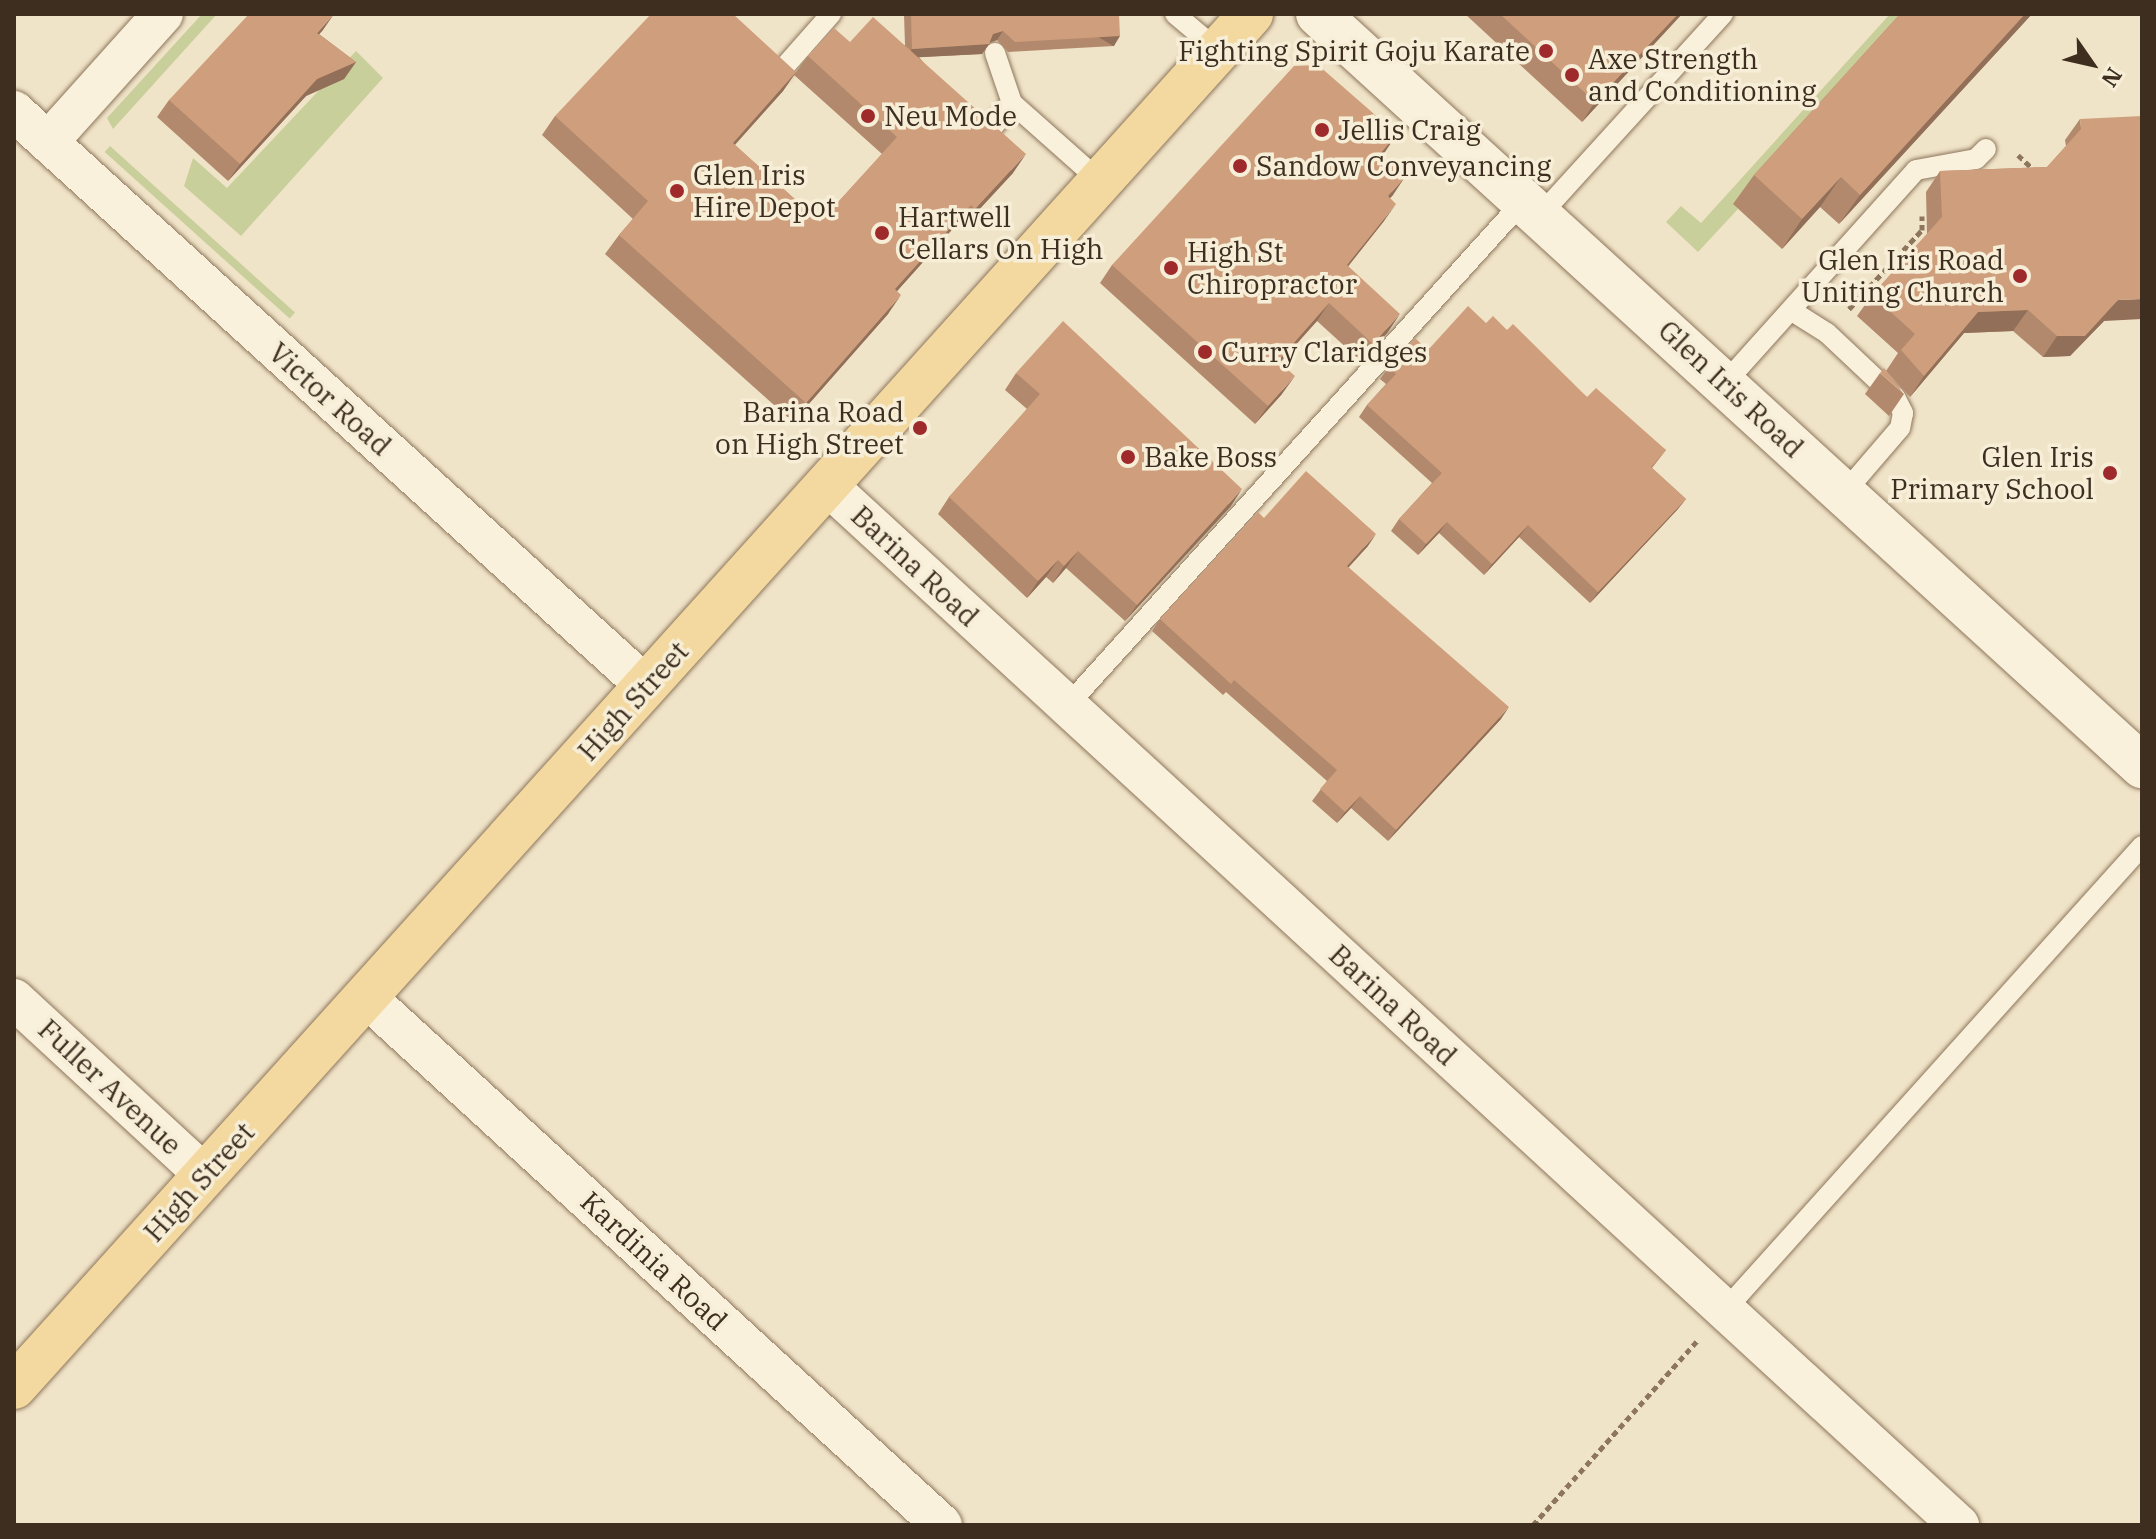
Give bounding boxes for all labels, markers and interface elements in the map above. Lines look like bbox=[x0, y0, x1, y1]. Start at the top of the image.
north arrow bbox=[2052, 24, 2132, 104]
place label: Fighting Spirit Goju Karate bbox=[1178, 34, 1530, 68]
marker: Fighting Spirit Goju Karate bbox=[1537, 42, 1555, 60]
place label: Axe Strength and Conditioning bbox=[1588, 42, 1816, 108]
text: N bbox=[2095, 62, 2129, 93]
marker: Axe Strength and Conditioning bbox=[1563, 66, 1581, 84]
place label: Neu Mode bbox=[884, 99, 1017, 133]
marker: Neu Mode bbox=[859, 107, 877, 125]
place label: Jellis Craig bbox=[1338, 113, 1481, 147]
marker: Jellis Craig bbox=[1313, 121, 1331, 139]
place label: Sandow Conveyancing bbox=[1256, 149, 1551, 183]
marker: Sandow Conveyancing bbox=[1231, 157, 1249, 175]
place label: Glen Iris Hire Depot bbox=[693, 158, 836, 224]
marker: Glen Iris Hire Depot bbox=[668, 182, 686, 200]
place label: Hartwell Cellars On High bbox=[898, 200, 1104, 266]
marker: Hartwell Cellars On High bbox=[873, 224, 891, 242]
place label: High St Chiropractor bbox=[1187, 235, 1357, 301]
place label: Glen Iris Road Uniting Church bbox=[1801, 243, 2004, 309]
marker: High St Chiropractor bbox=[1162, 259, 1180, 277]
marker: Glen Iris Road Uniting Church bbox=[2011, 267, 2029, 285]
street label: Glen Iris Road bbox=[1652, 313, 1810, 465]
street label: Victor Road bbox=[262, 335, 398, 463]
place label: Curry Claridges bbox=[1221, 335, 1427, 369]
marker: Curry Claridges bbox=[1196, 343, 1214, 361]
place label: Barina Road on High Street bbox=[715, 395, 904, 461]
marker: Barina Road on High Street bbox=[911, 419, 929, 437]
place label: Bake Boss bbox=[1144, 440, 1277, 474]
place label: Glen Iris Primary School bbox=[1890, 440, 2094, 506]
marker: Bake Boss bbox=[1119, 448, 1137, 466]
marker: Glen Iris Primary School bbox=[2101, 464, 2119, 482]
street label: Barina Road bbox=[844, 499, 986, 633]
street label: High Street bbox=[571, 635, 695, 767]
street label: Barina Road bbox=[1322, 938, 1464, 1072]
street label: Fuller Avenue bbox=[32, 1012, 188, 1162]
street label: High Street bbox=[137, 1116, 261, 1248]
street label: Kardinia Road bbox=[574, 1185, 734, 1337]

